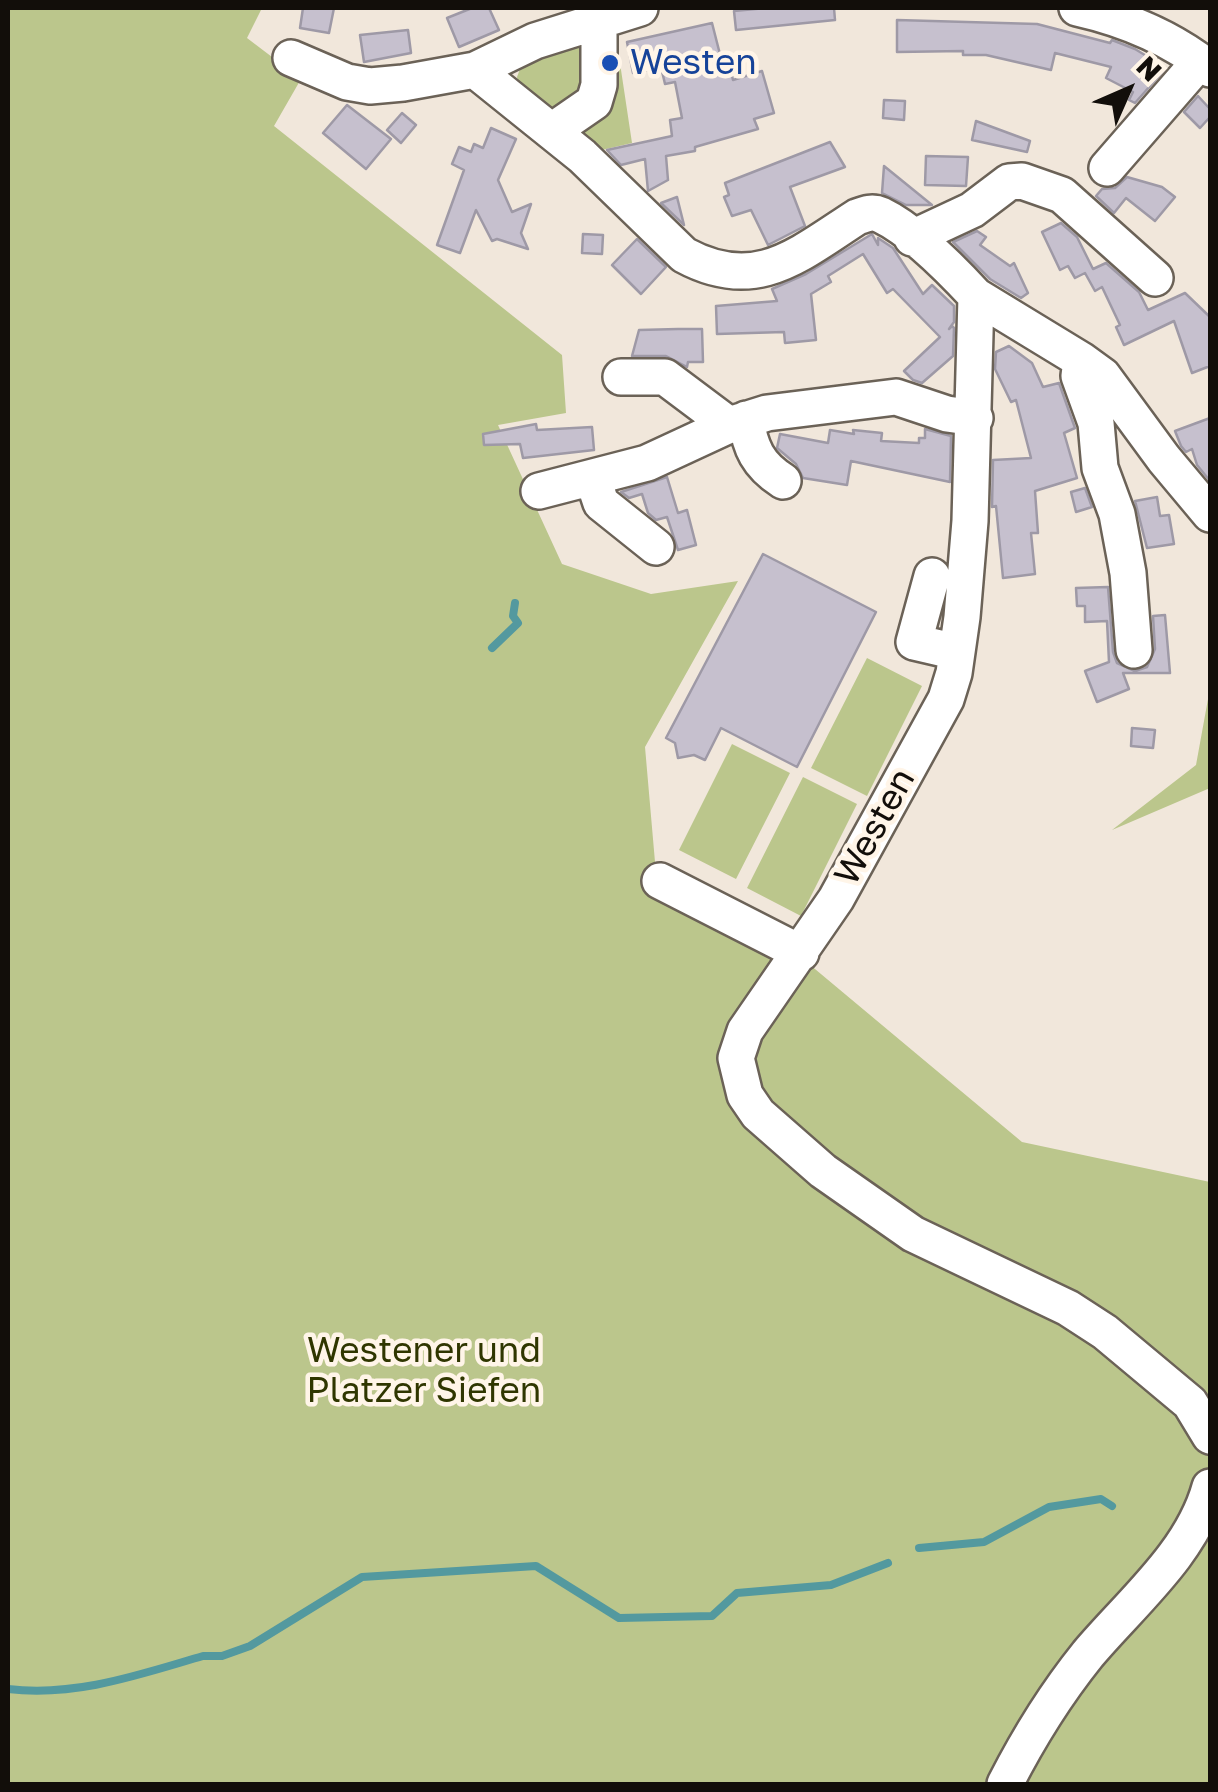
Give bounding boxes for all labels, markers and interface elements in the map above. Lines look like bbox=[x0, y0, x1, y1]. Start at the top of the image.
north arrow bbox=[1078, 40, 1178, 140]
place label: Westen bbox=[630, 42, 757, 84]
text: N bbox=[1130, 49, 1169, 88]
marker: Westen bbox=[599, 52, 621, 74]
street label: Westen bbox=[826, 761, 924, 893]
park label: Westener und Platzer Siefen bbox=[307, 1330, 541, 1412]

